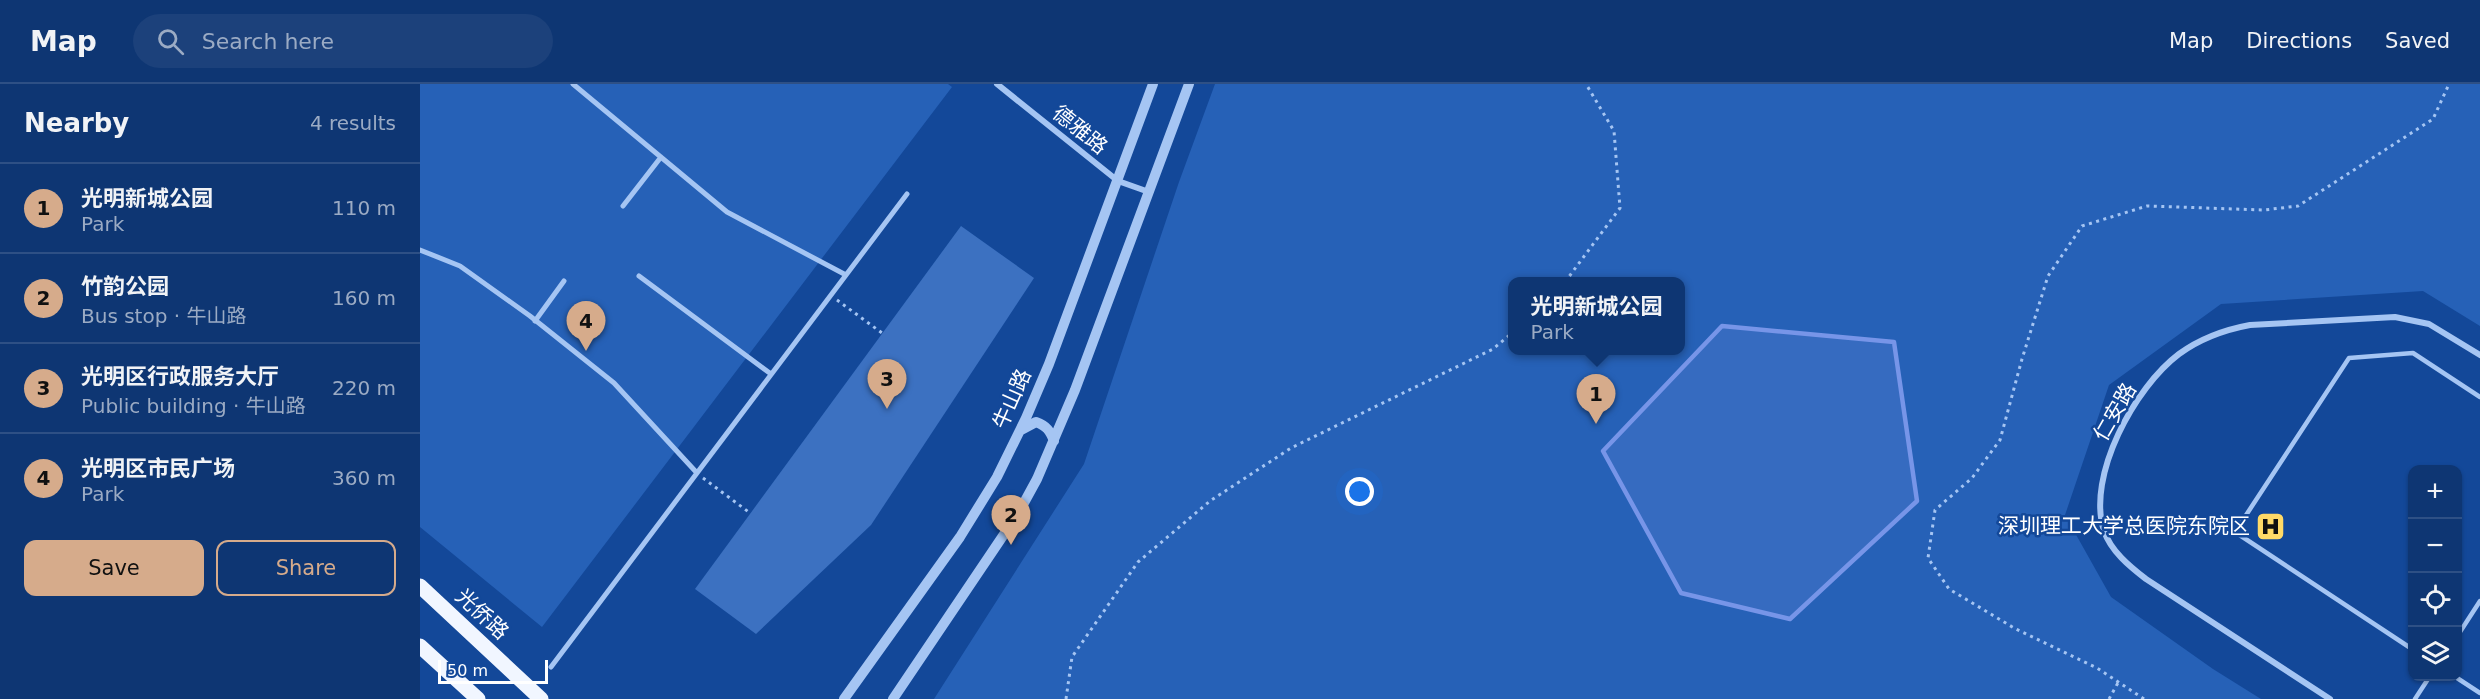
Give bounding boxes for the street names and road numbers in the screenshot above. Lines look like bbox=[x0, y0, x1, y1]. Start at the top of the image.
street label: 德雅路 bbox=[1048, 101, 1112, 159]
street label: 牛山路 bbox=[988, 365, 1036, 433]
street label: 仁安路 bbox=[2089, 379, 2141, 445]
street label: 光侨路 bbox=[451, 584, 513, 644]

